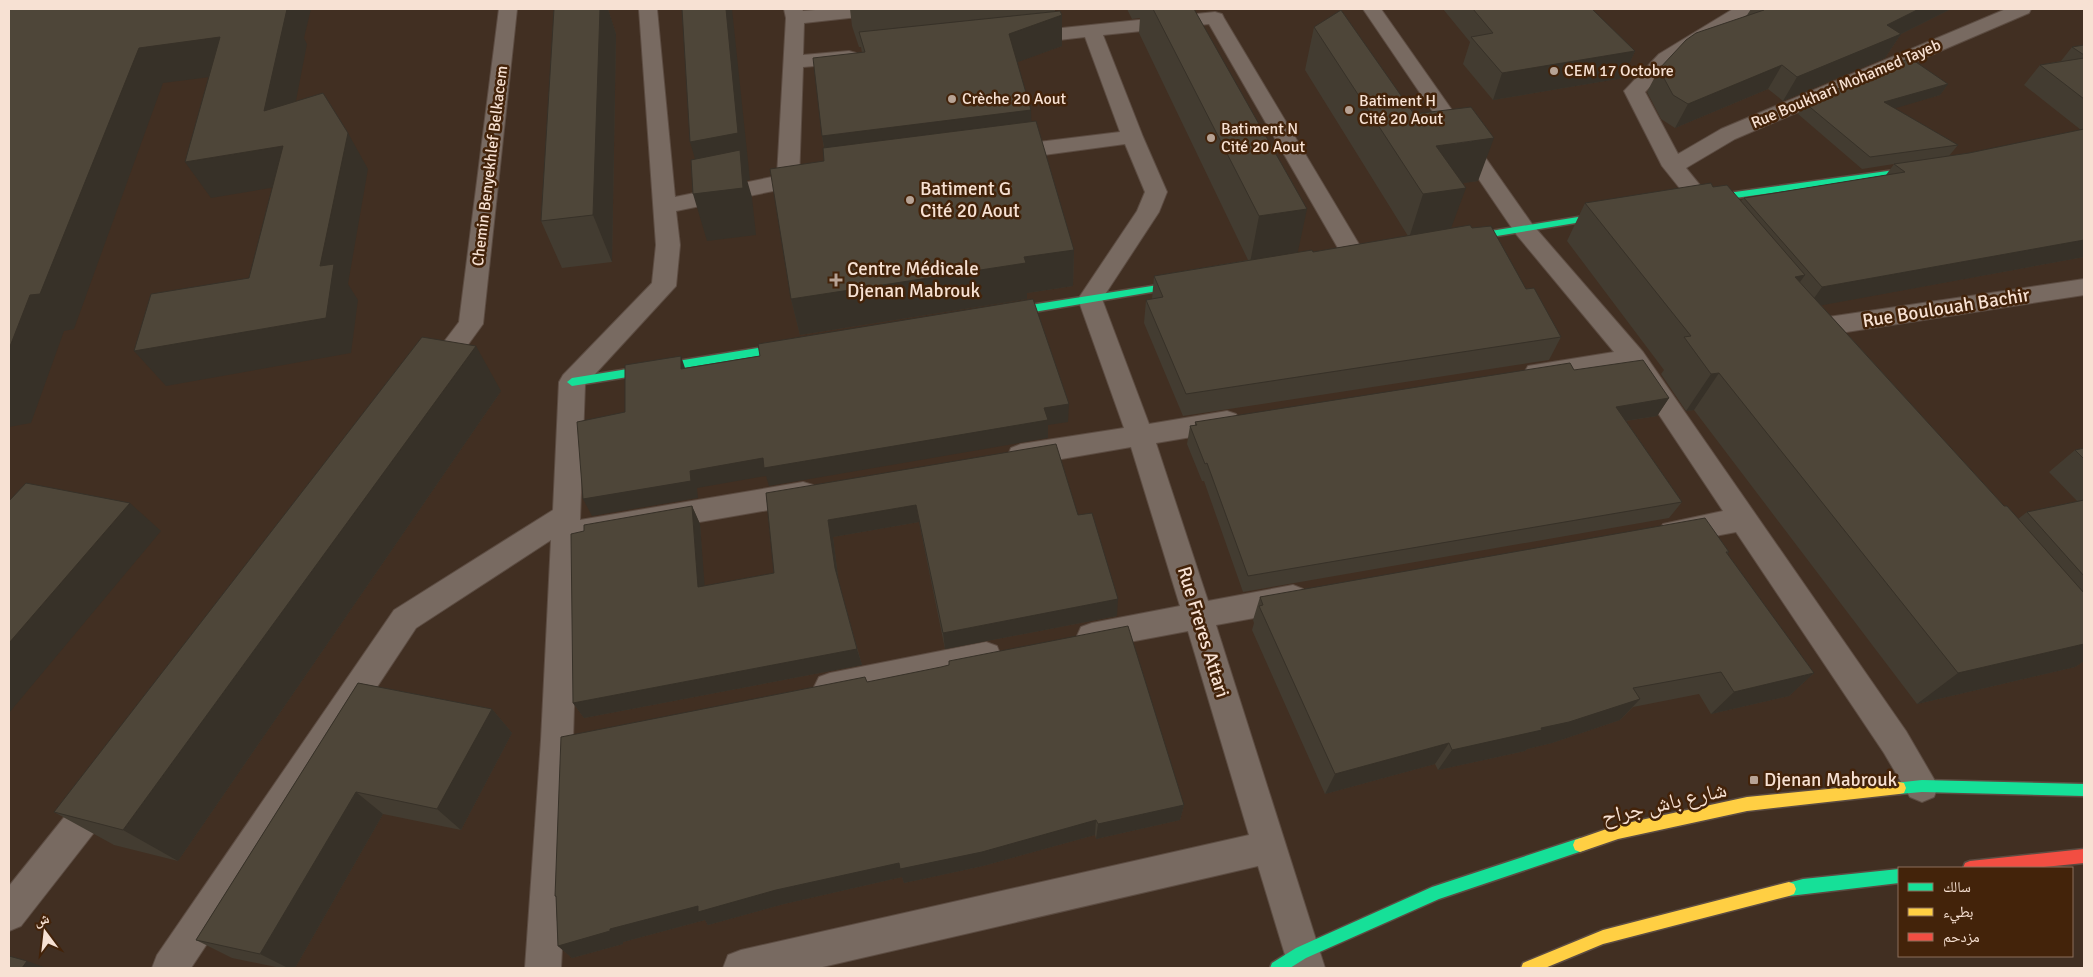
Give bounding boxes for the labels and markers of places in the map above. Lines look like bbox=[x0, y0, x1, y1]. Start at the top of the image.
place label: CEM 17 Octobre bbox=[1564, 61, 1674, 81]
marker: CEM 17 Octobre bbox=[1548, 65, 1560, 77]
place label: Crèche 20 Aout bbox=[962, 89, 1067, 109]
place label: Batiment H Cité 20 Aout bbox=[1359, 91, 1443, 129]
marker: Crèche 20 Aout bbox=[946, 93, 958, 105]
marker: Batiment H Cité 20 Aout bbox=[1343, 104, 1355, 116]
place label: Batiment N Cité 20 Aout bbox=[1221, 119, 1305, 157]
marker: Batiment N Cité 20 Aout bbox=[1205, 132, 1217, 144]
place label: Batiment G Cité 20 Aout bbox=[920, 177, 1020, 223]
marker: Batiment G Cité 20 Aout bbox=[904, 194, 916, 206]
place label: Centre Médicale Djenan Mabrouk bbox=[847, 257, 981, 303]
marker: Centre Médicale Djenan Mabrouk bbox=[829, 273, 843, 287]
place label: Djenan Mabrouk bbox=[1764, 768, 1898, 792]
marker: Djenan Mabrouk bbox=[1748, 774, 1760, 786]

